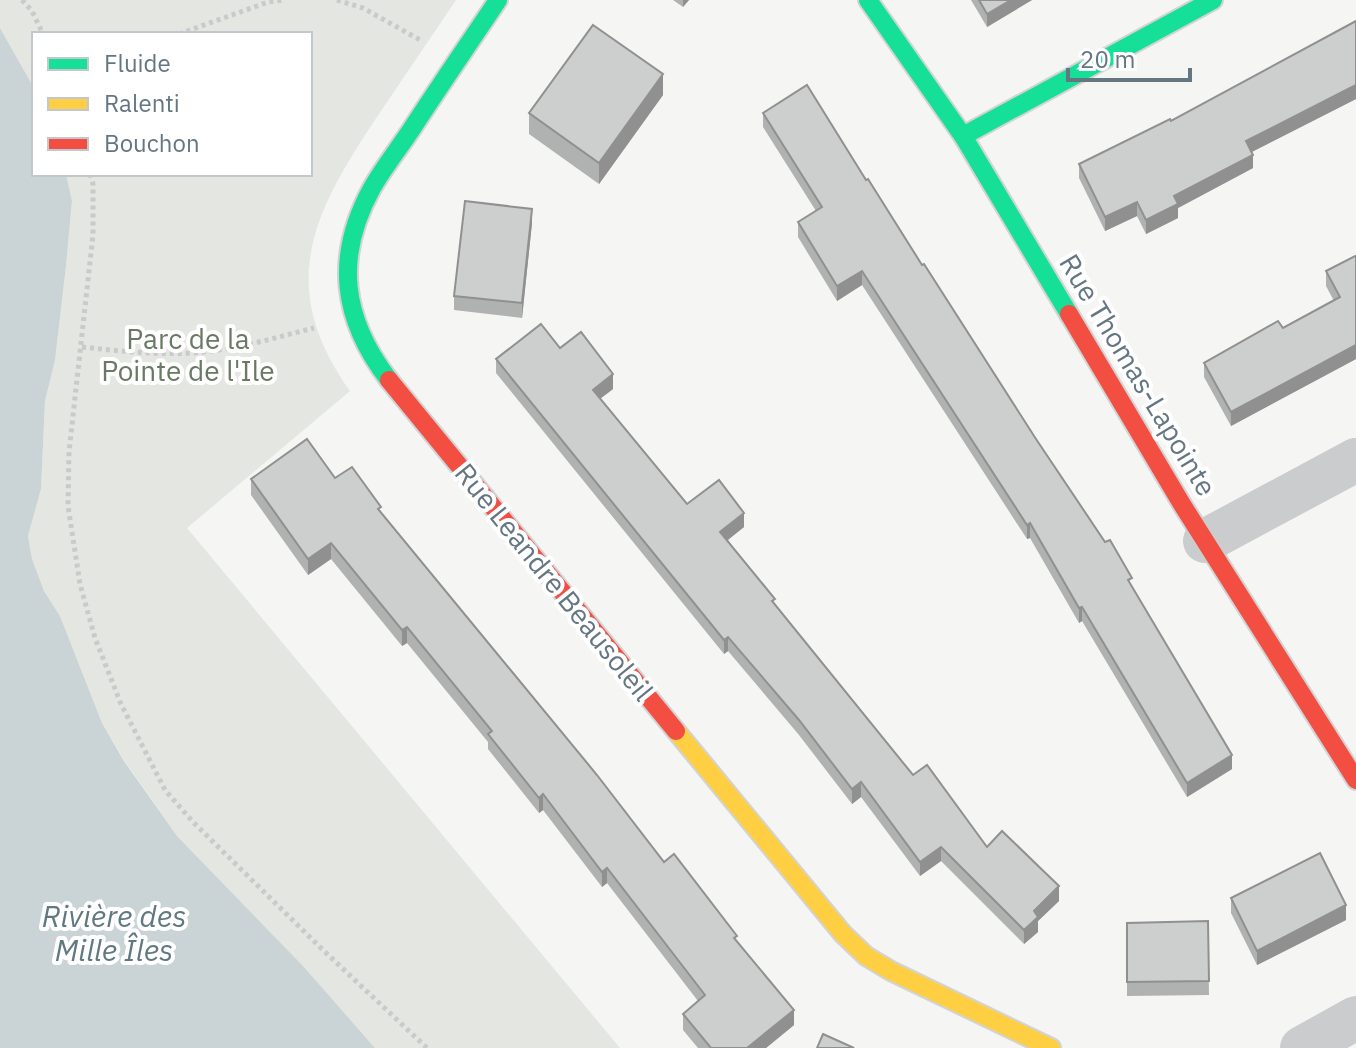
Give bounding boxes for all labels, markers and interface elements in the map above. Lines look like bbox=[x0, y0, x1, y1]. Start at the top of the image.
legend bbox=[32, 32, 312, 176]
scale bar bbox=[1068, 32, 1190, 82]
text: 20 m bbox=[1080, 43, 1135, 75]
text: Fluide bbox=[104, 47, 171, 79]
text: Ralenti bbox=[104, 87, 180, 119]
text: Bouchon bbox=[104, 127, 200, 159]
street label: Rue Thomas-Lapointe bbox=[1051, 247, 1225, 503]
park label: Parc de la Pointe de l'Ile bbox=[101, 320, 275, 389]
street label: Rue Leandre Beausoleil bbox=[447, 455, 662, 708]
water label: Rivière des Mille Îles bbox=[42, 896, 186, 969]

